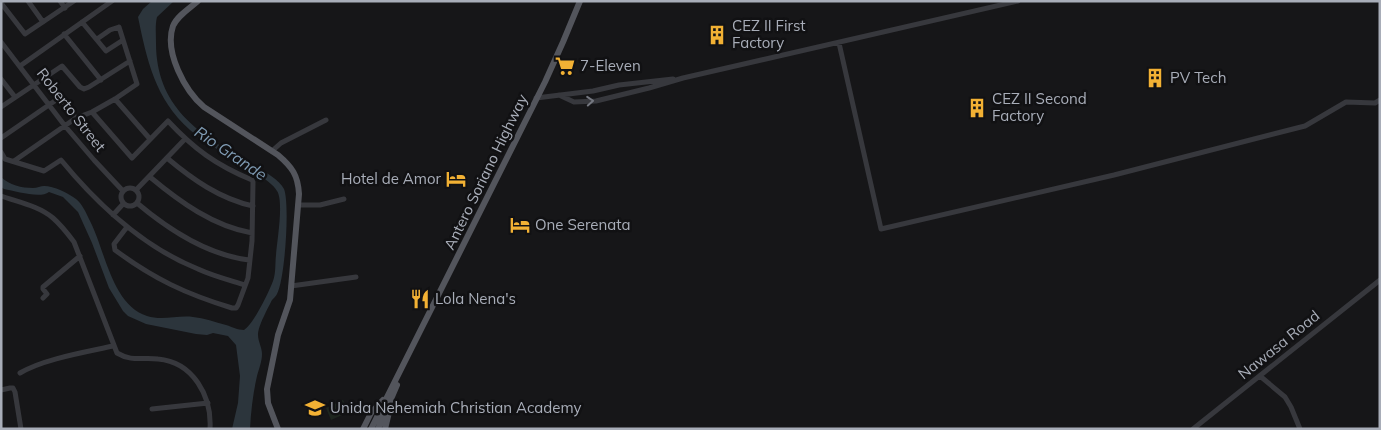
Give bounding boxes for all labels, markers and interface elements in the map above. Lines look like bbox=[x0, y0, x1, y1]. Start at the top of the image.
place label: CEZ II First Factory bbox=[732, 16, 806, 52]
building icon: CEZ II First Factory bbox=[706, 24, 728, 46]
supermarket icon: 7-Eleven bbox=[554, 55, 576, 77]
place label: 7-Eleven bbox=[580, 56, 641, 75]
street label: Roberto Street bbox=[33, 64, 110, 155]
building icon: PV Tech bbox=[1144, 67, 1166, 89]
place label: PV Tech bbox=[1170, 68, 1226, 87]
place label: CEZ II Second Factory bbox=[992, 89, 1087, 125]
street label: Antero Soriano Highway bbox=[440, 91, 532, 253]
one-way arrow bbox=[586, 95, 594, 106]
building icon: CEZ II Second Factory bbox=[966, 97, 988, 119]
water label: Rio Grande bbox=[191, 122, 271, 185]
hotel icon: Hotel de Amor bbox=[445, 168, 467, 190]
place label: Hotel de Amor bbox=[341, 169, 442, 188]
hotel icon: One Serenata bbox=[509, 214, 531, 236]
place label: One Serenata bbox=[535, 215, 631, 234]
restaurant icon: Lola Nena's bbox=[409, 288, 431, 310]
place label: Lola Nena's bbox=[435, 289, 516, 308]
street label: Nawasa Road bbox=[1234, 306, 1323, 383]
school or university icon: Unida Nehemiah Christian Academy bbox=[304, 397, 326, 419]
place label: Unida Nehemiah Christian Academy bbox=[330, 398, 582, 417]

